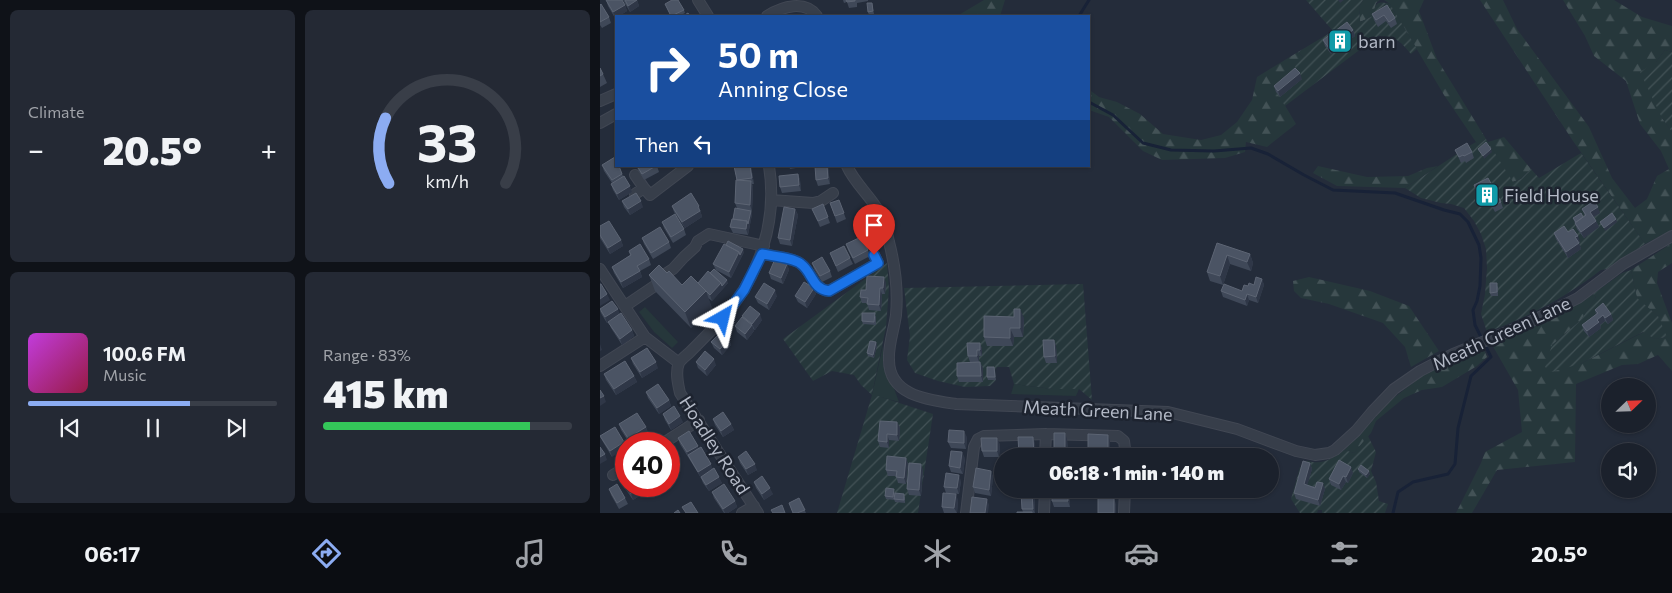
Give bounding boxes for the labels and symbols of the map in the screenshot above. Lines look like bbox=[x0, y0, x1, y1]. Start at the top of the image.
building icon: barn bbox=[1327, 28, 1353, 54]
place label: barn bbox=[1358, 30, 1396, 52]
building icon: Field House bbox=[1474, 182, 1500, 208]
place label: Field House bbox=[1504, 184, 1599, 206]
pin bbox=[853, 204, 895, 255]
position arrow bbox=[696, 291, 748, 343]
street label: Meath Green Lane bbox=[1429, 291, 1573, 375]
north arrow bbox=[1601, 378, 1656, 432]
street label: Hoadley Road bbox=[675, 392, 755, 498]
street label: Meath Green Lane bbox=[1023, 395, 1173, 425]
speed limit sign: 40 bbox=[615, 432, 680, 497]

